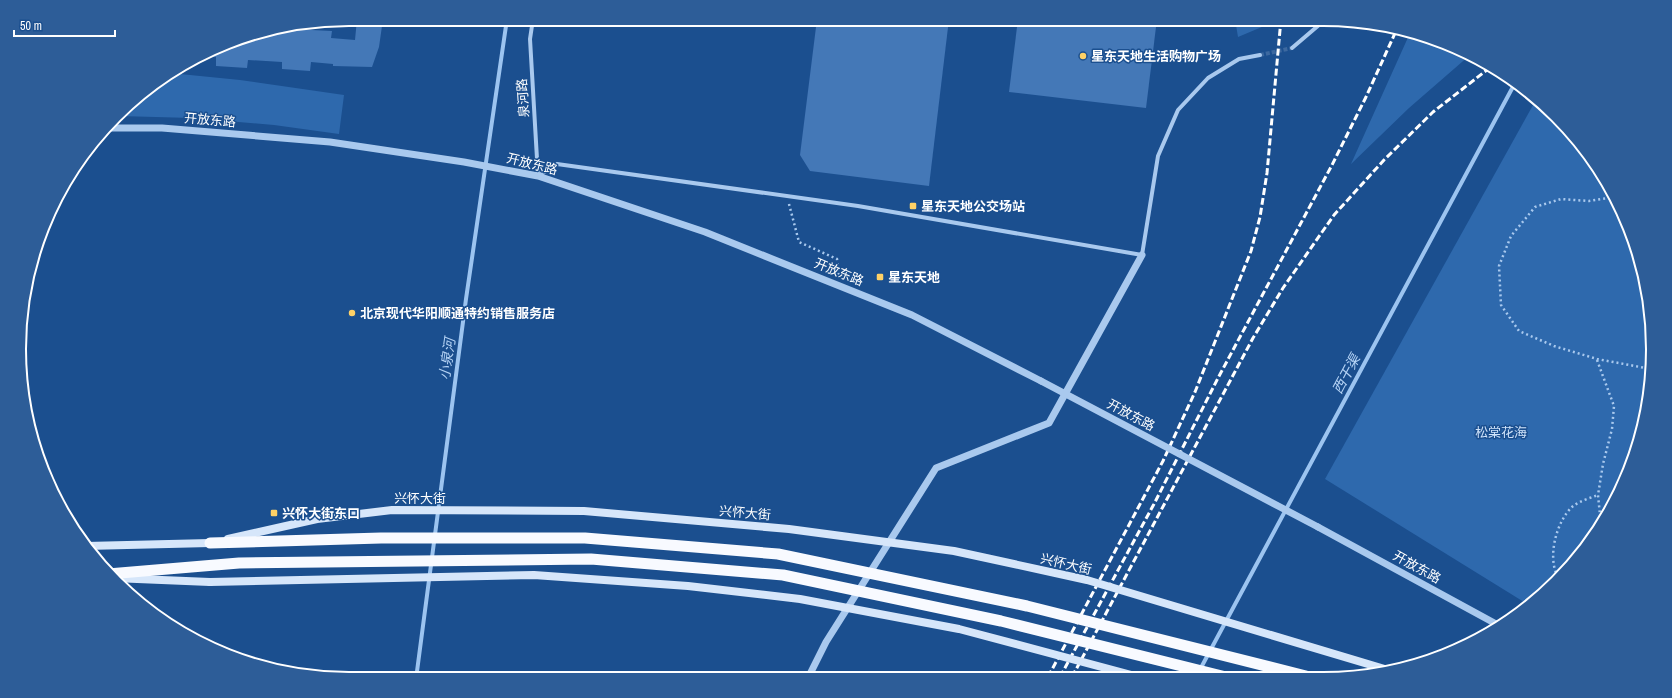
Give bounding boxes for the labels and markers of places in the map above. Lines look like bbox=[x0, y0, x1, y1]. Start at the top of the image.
place label: 星东天地生活购物广场 bbox=[1091, 48, 1221, 65]
marker: 星东天地生活购物广场 bbox=[1078, 51, 1088, 61]
place label: 星东天地公交场站 bbox=[921, 198, 1025, 215]
marker: 星东天地公交场站 bbox=[908, 201, 918, 211]
place label: 星东天地 bbox=[888, 269, 940, 286]
marker: 星东天地 bbox=[875, 272, 885, 282]
place label: 北京现代华阳顺通特约销售服务店 bbox=[360, 305, 555, 322]
marker: 北京现代华阳顺通特约销售服务店 bbox=[347, 308, 357, 318]
place label: 兴怀大街东口 bbox=[282, 505, 360, 522]
marker: 兴怀大街东口 bbox=[269, 508, 279, 518]

